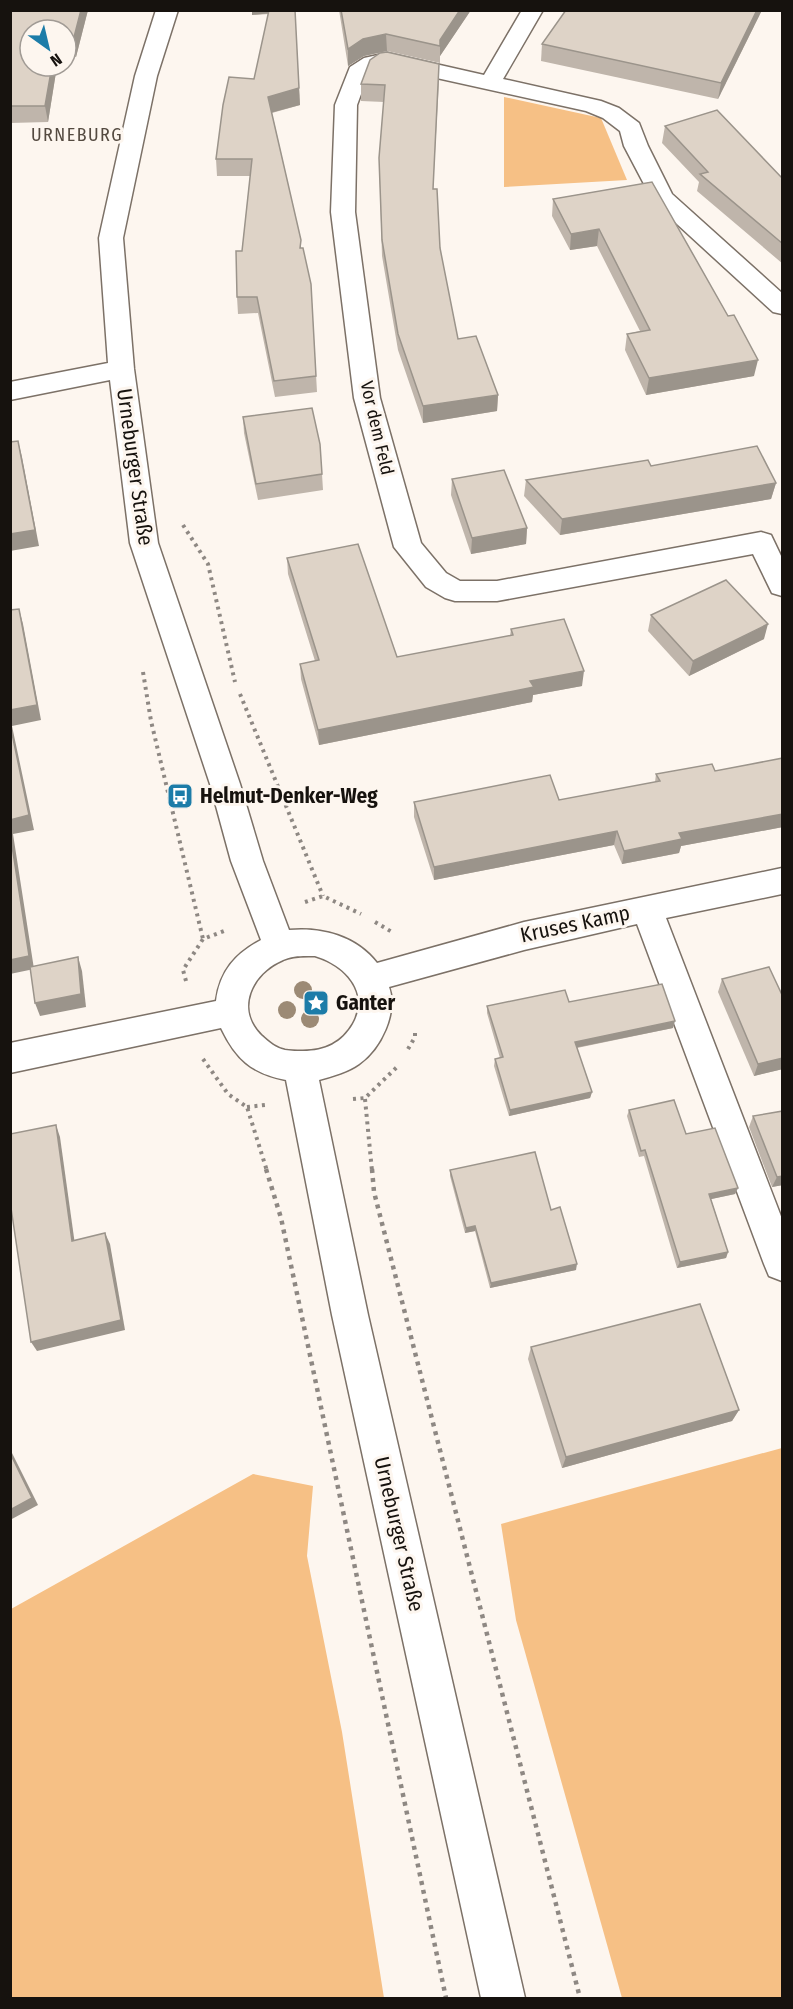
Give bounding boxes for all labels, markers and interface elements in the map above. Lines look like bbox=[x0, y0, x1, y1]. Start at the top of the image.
north arrow bbox=[18, 18, 78, 78]
text: N bbox=[47, 49, 65, 71]
district label: URNEBURG bbox=[31, 124, 123, 146]
street label: Vor dem Feld bbox=[356, 379, 398, 477]
street label: Urneburger Straße bbox=[111, 387, 159, 547]
bus stop icon: Helmut-Denker-Weg bbox=[165, 781, 195, 811]
place label: Helmut-Denker-Weg bbox=[200, 783, 378, 809]
street label: Kruses Kamp bbox=[518, 900, 632, 948]
place icon: Ganter bbox=[301, 988, 331, 1018]
place label: Ganter bbox=[336, 990, 395, 1016]
street label: Urneburger Straße bbox=[369, 1454, 429, 1614]

